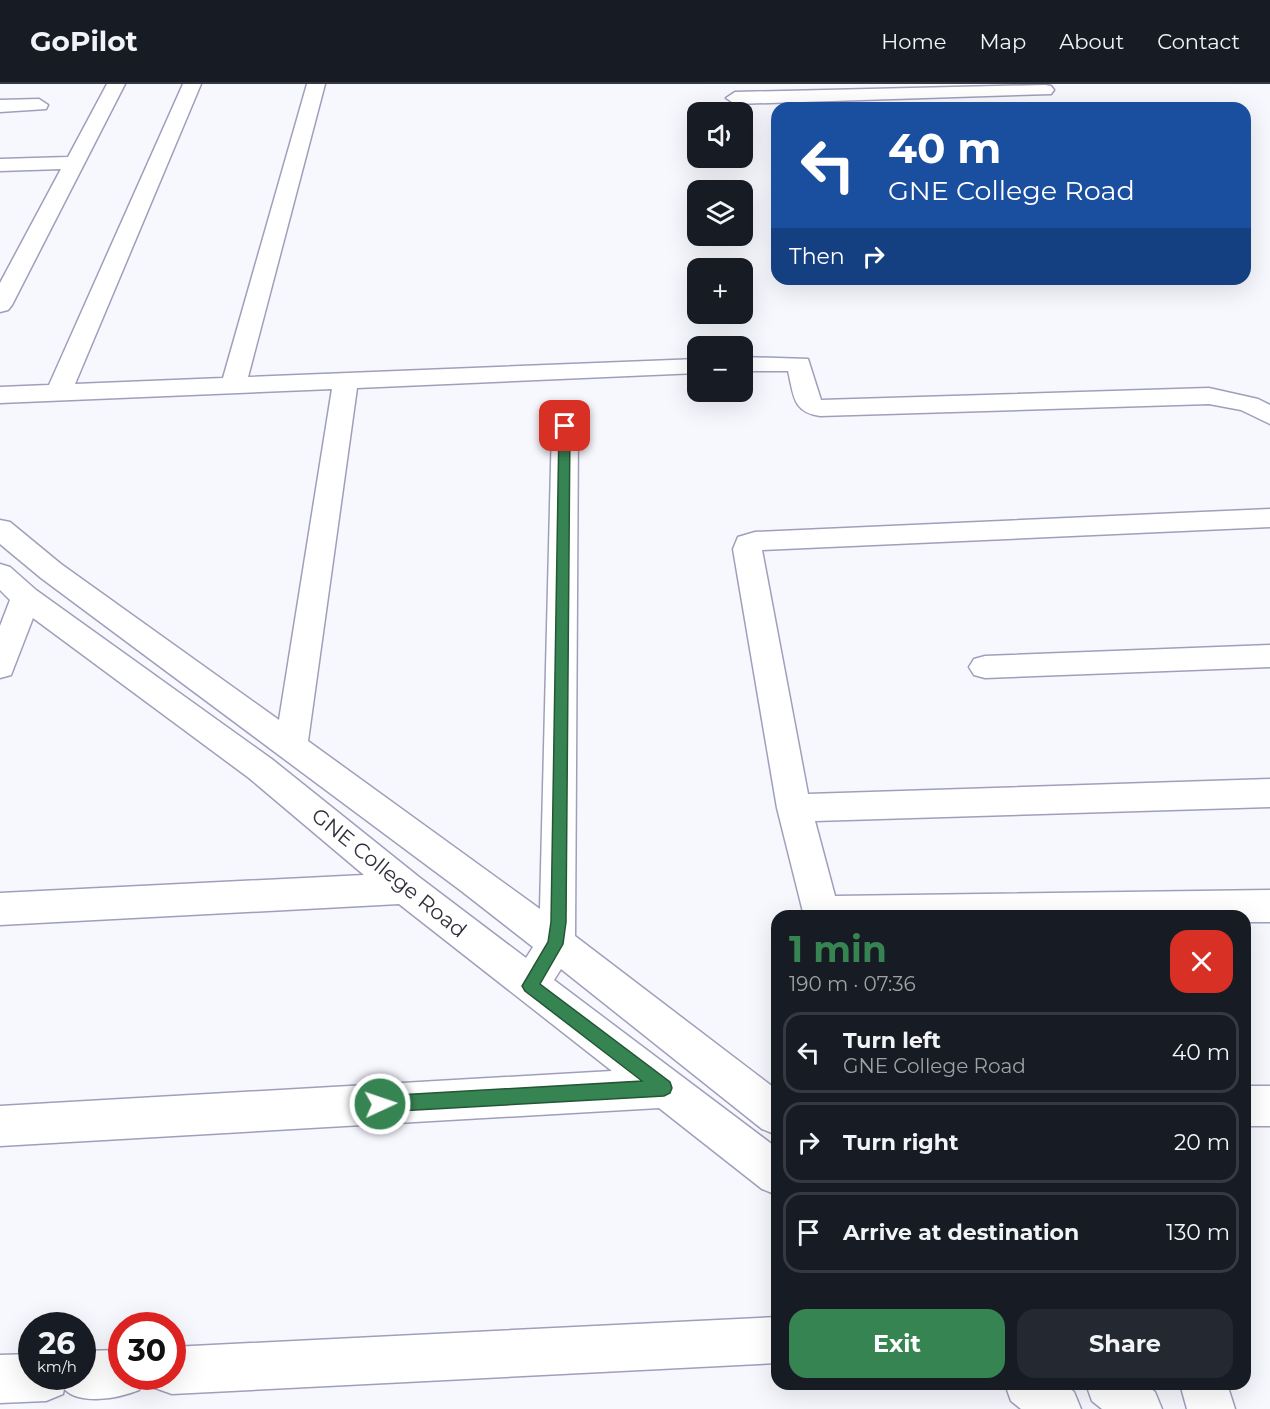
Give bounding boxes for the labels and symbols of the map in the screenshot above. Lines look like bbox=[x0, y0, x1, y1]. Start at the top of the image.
pin bbox=[539, 400, 590, 451]
street label: GNE College Road bbox=[307, 803, 472, 943]
position arrow bbox=[348, 1072, 412, 1136]
speed limit sign: 30 bbox=[108, 1312, 186, 1390]

